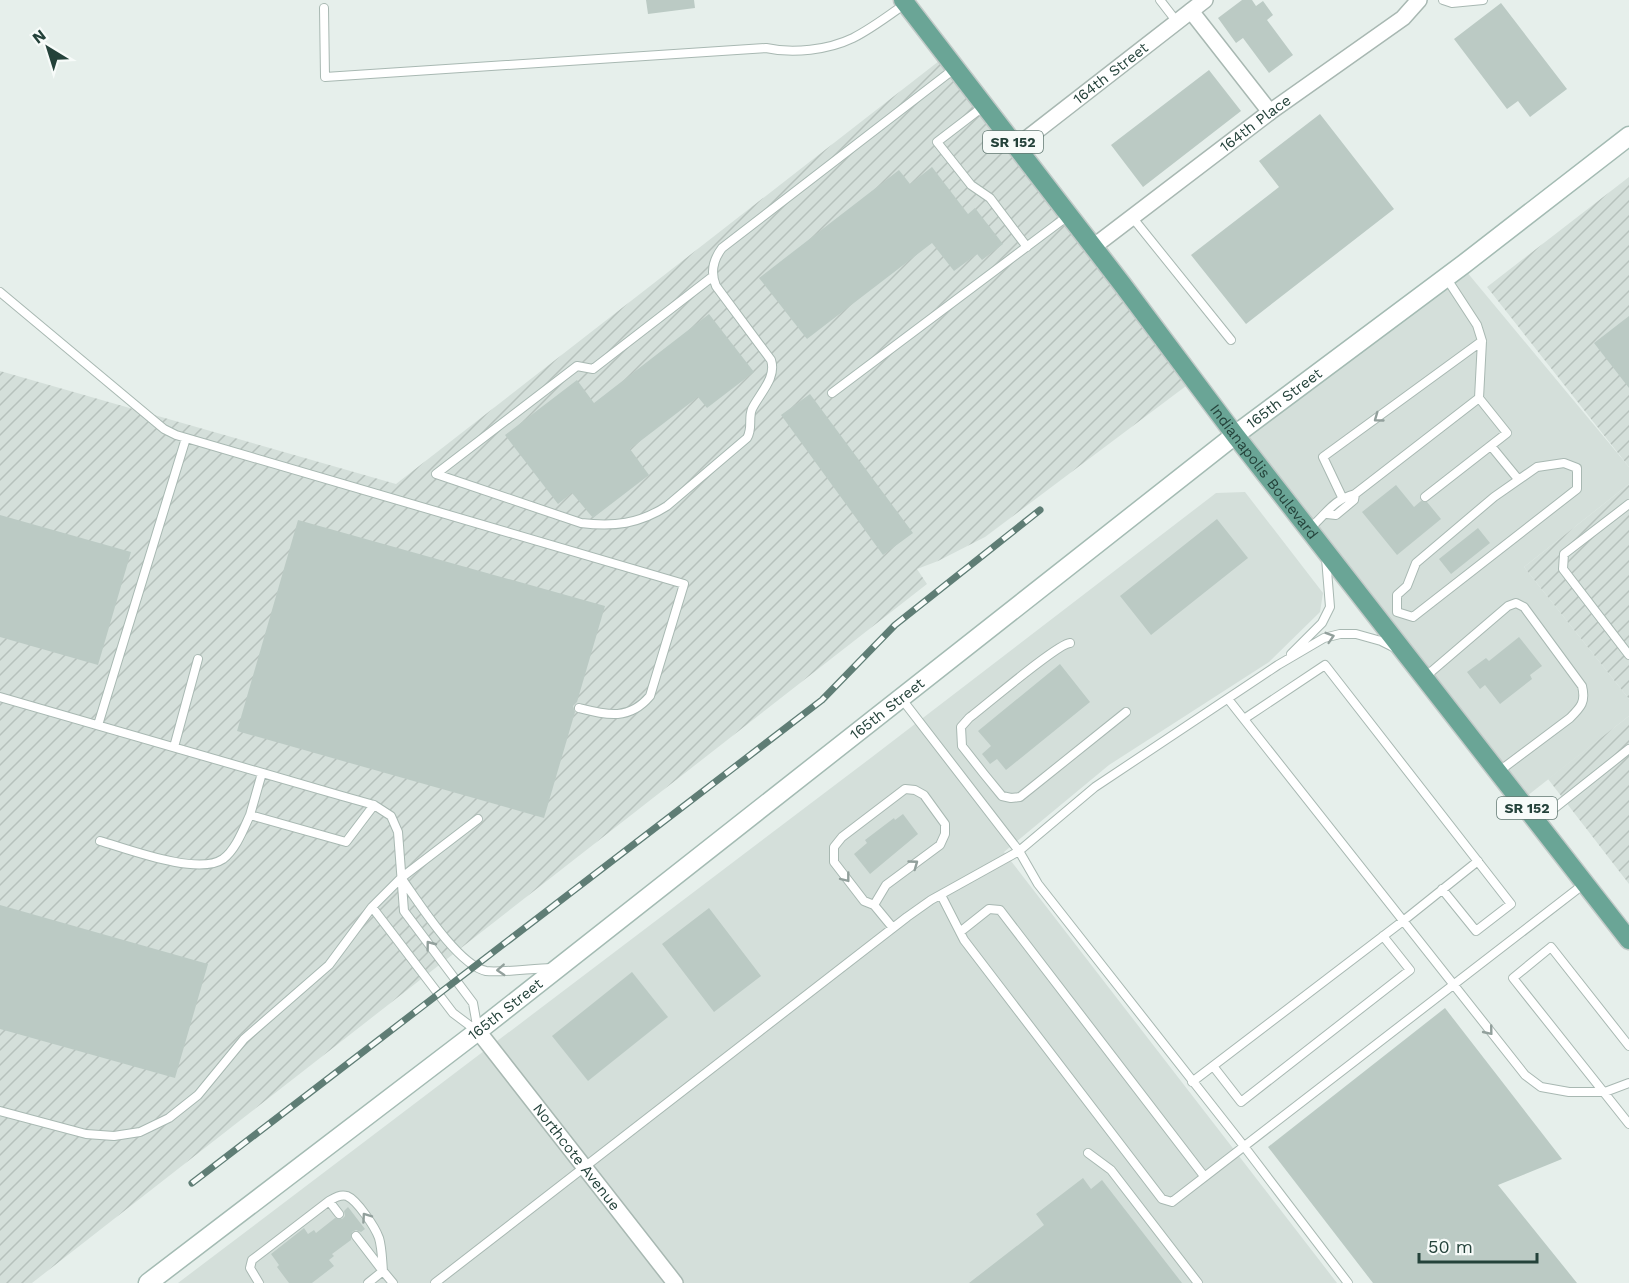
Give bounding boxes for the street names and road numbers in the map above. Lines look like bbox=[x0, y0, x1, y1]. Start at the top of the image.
street label: 164th Street bbox=[1070, 38, 1152, 108]
street label: 164th Place bbox=[1216, 91, 1294, 156]
road number: SR 152 bbox=[983, 131, 1043, 153]
street label: 165th Street bbox=[1243, 364, 1326, 432]
street label: Indianapolis Boulevard bbox=[1206, 401, 1322, 543]
street label: 165th Street bbox=[846, 674, 929, 744]
road number: SR 152 bbox=[1497, 797, 1557, 819]
street label: 165th Street bbox=[465, 974, 547, 1044]
street label: Northcote Avenue bbox=[529, 1100, 624, 1214]

